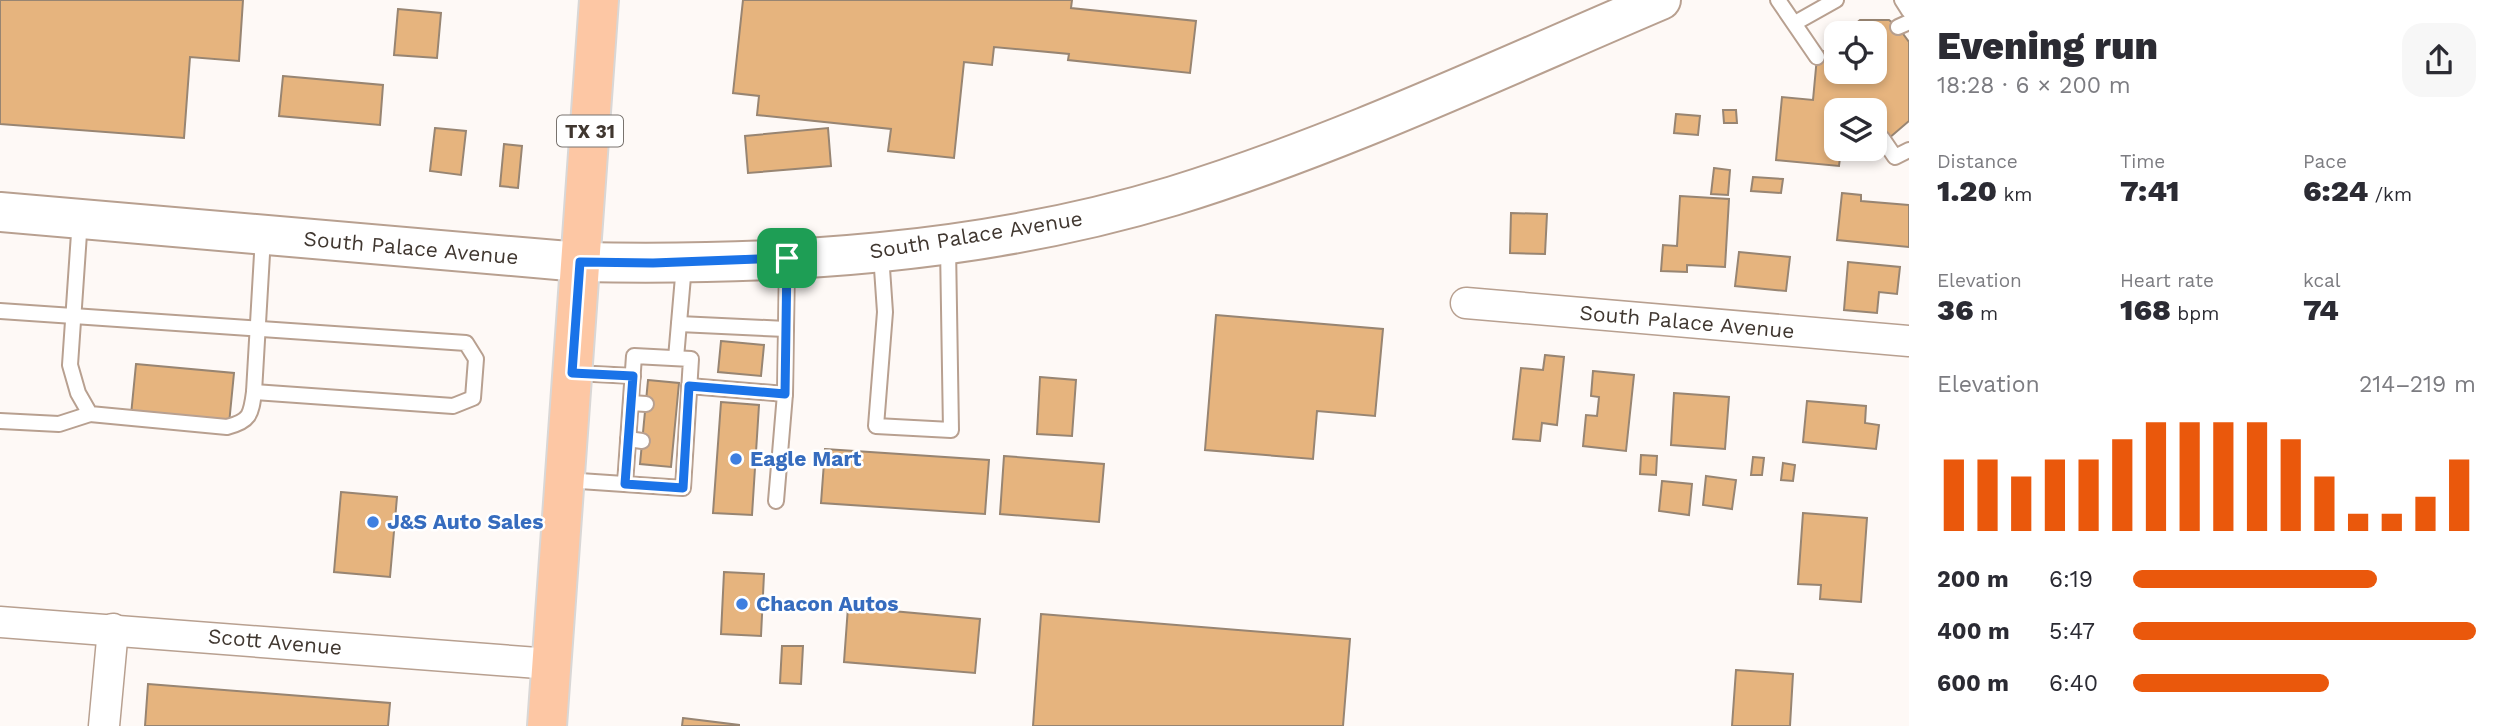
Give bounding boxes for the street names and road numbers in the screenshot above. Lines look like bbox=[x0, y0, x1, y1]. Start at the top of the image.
road number: TX 31 bbox=[557, 116, 623, 146]
street label: South Palace Avenue bbox=[868, 205, 1084, 264]
street label: South Palace Avenue bbox=[303, 226, 519, 269]
street label: South Palace Avenue bbox=[1579, 300, 1795, 343]
street label: Scott Avenue bbox=[207, 623, 343, 660]

